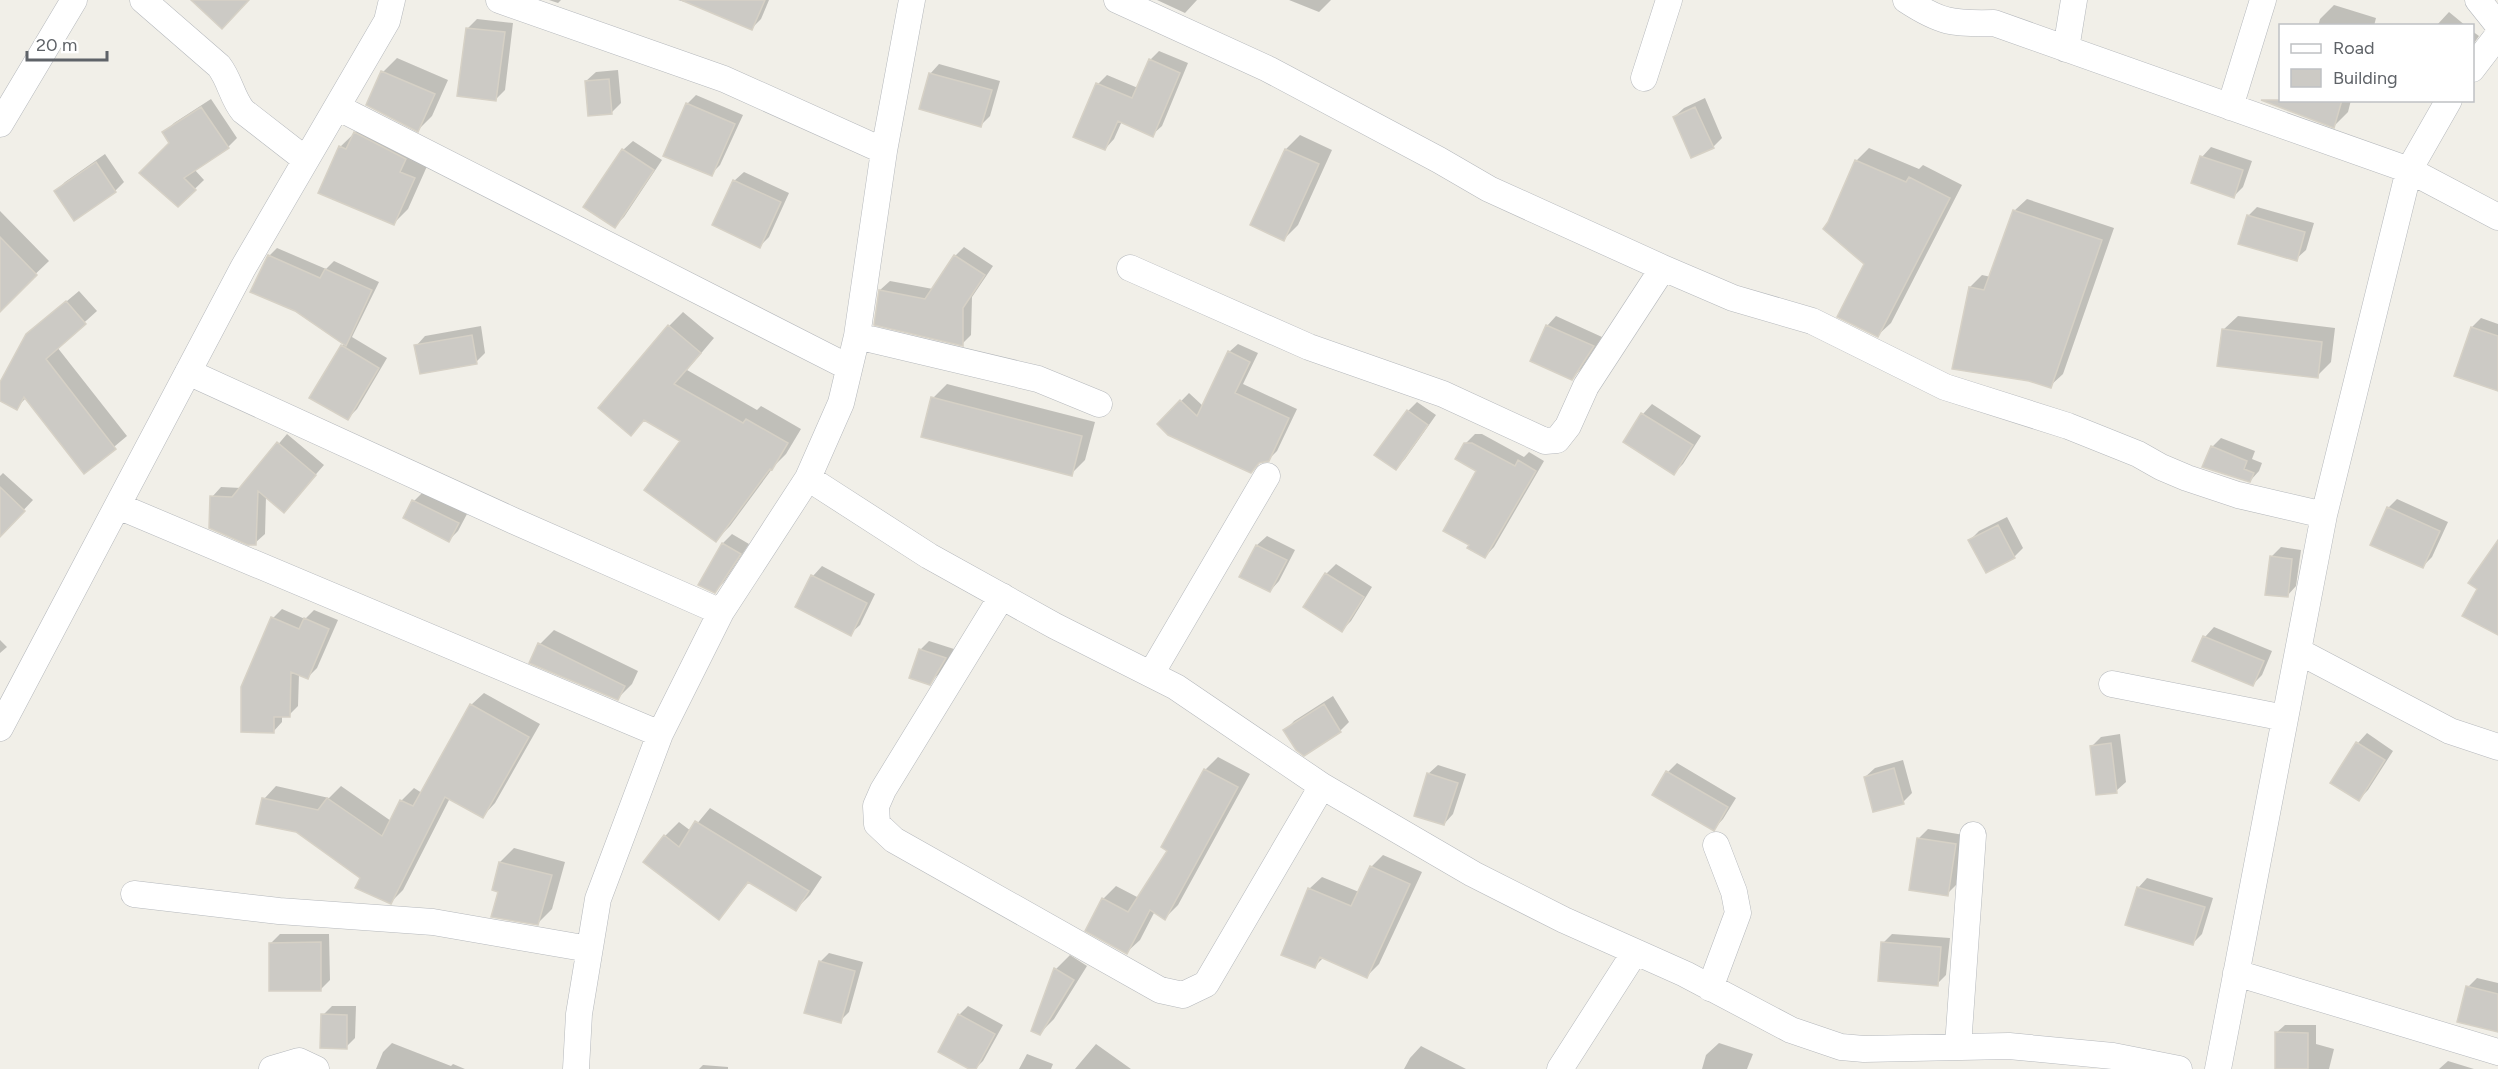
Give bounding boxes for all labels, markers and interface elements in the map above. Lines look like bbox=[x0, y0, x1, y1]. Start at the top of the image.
scale bar bbox=[27, 24, 106, 62]
legend bbox=[2279, 24, 2474, 102]
text: 20 m bbox=[36, 34, 77, 56]
text: Road bbox=[2333, 37, 2374, 59]
text: Building bbox=[2333, 67, 2398, 89]

